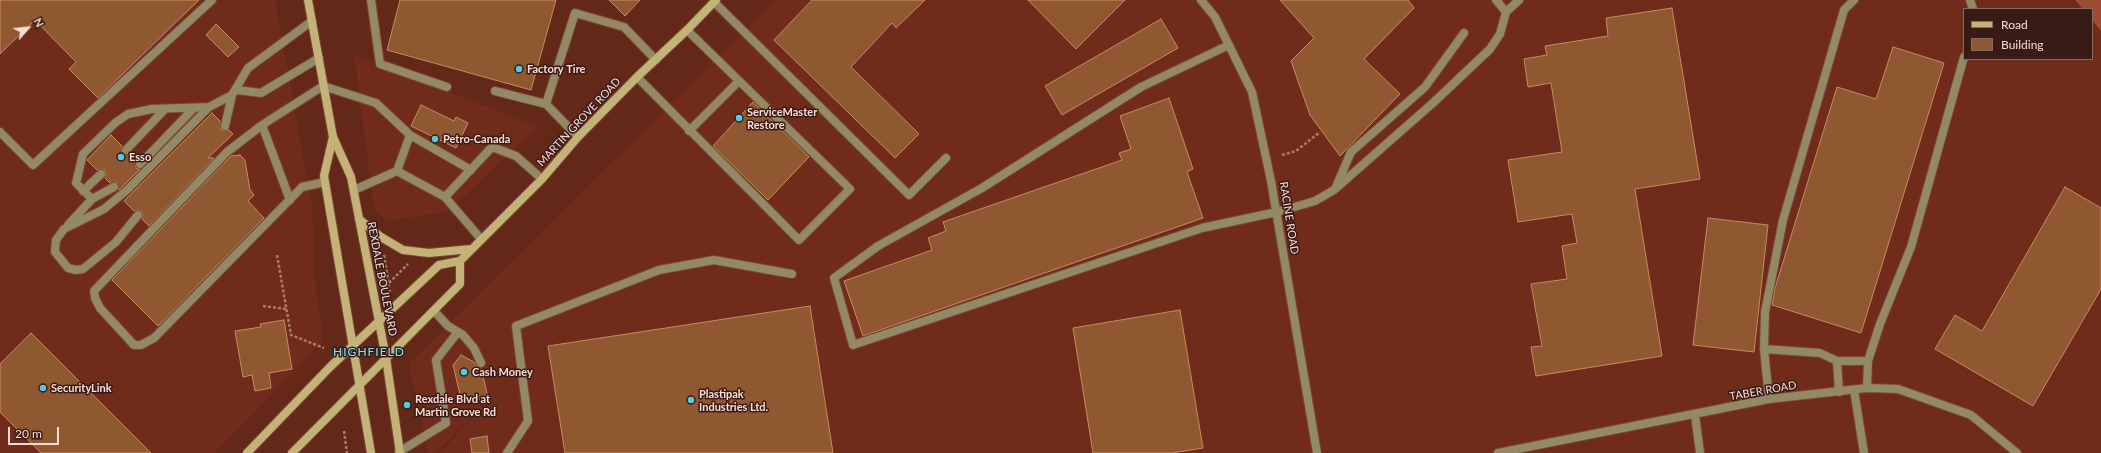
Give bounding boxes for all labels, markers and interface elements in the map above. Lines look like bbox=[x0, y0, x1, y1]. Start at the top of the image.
north arrow bbox=[8, 8, 48, 48]
legend bbox=[1963, 8, 2093, 60]
text: N bbox=[31, 16, 47, 29]
text: Road bbox=[2001, 17, 2028, 32]
text: Building bbox=[2001, 37, 2044, 52]
place label: Factory Tire bbox=[527, 62, 585, 76]
marker: Factory Tire bbox=[514, 64, 524, 74]
street label: MARTIN GROVE ROAD bbox=[534, 75, 624, 169]
place label: ServiceMaster Restore bbox=[747, 105, 817, 131]
marker: ServiceMaster Restore bbox=[734, 113, 744, 123]
place label: Petro-Canada bbox=[443, 132, 510, 146]
marker: Petro-Canada bbox=[430, 134, 440, 144]
place label: Esso bbox=[129, 150, 151, 164]
marker: Esso bbox=[116, 152, 126, 162]
street label: RACINE ROAD bbox=[1277, 181, 1301, 255]
street label: REXDALE BOULEVARD bbox=[364, 221, 400, 337]
district label: HIGHFIELD bbox=[333, 345, 405, 359]
place label: Cash Money bbox=[472, 365, 533, 379]
marker: Cash Money bbox=[459, 367, 469, 377]
street label: TABER ROAD bbox=[1729, 379, 1797, 403]
place label: SecurityLink bbox=[51, 381, 112, 395]
marker: SecurityLink bbox=[38, 383, 48, 393]
place label: Plastipak Industries Ltd. bbox=[699, 387, 768, 413]
place label: Rexdale Blvd at Martin Grove Rd bbox=[415, 392, 496, 418]
marker: Plastipak Industries Ltd. bbox=[686, 395, 696, 405]
marker: Rexdale Blvd at Martin Grove Rd bbox=[402, 400, 412, 410]
scale bar bbox=[10, 419, 61, 445]
text: 20 m bbox=[15, 426, 42, 441]

